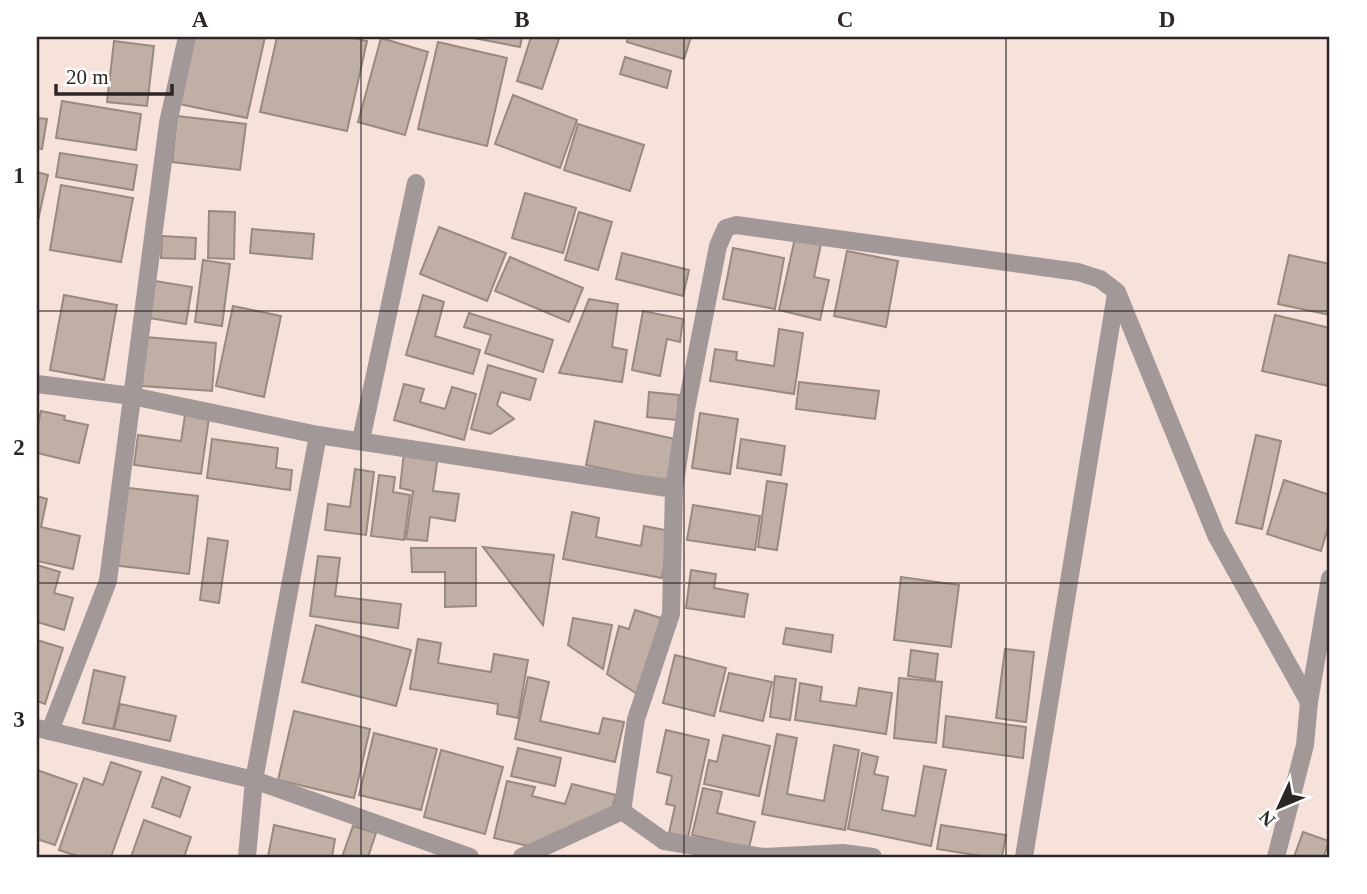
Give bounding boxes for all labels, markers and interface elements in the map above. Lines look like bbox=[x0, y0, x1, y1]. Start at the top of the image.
text: A bbox=[192, 7, 209, 32]
text: B bbox=[514, 7, 530, 32]
text: C bbox=[837, 7, 853, 32]
text: D bbox=[1159, 7, 1175, 32]
scale bar bbox=[56, 52, 172, 96]
text: 20 m bbox=[66, 65, 109, 89]
text: 1 bbox=[13, 163, 25, 188]
text: 2 bbox=[13, 435, 25, 460]
text: 3 bbox=[13, 707, 25, 732]
north arrow bbox=[1244, 772, 1314, 842]
text: N bbox=[1255, 806, 1279, 831]

